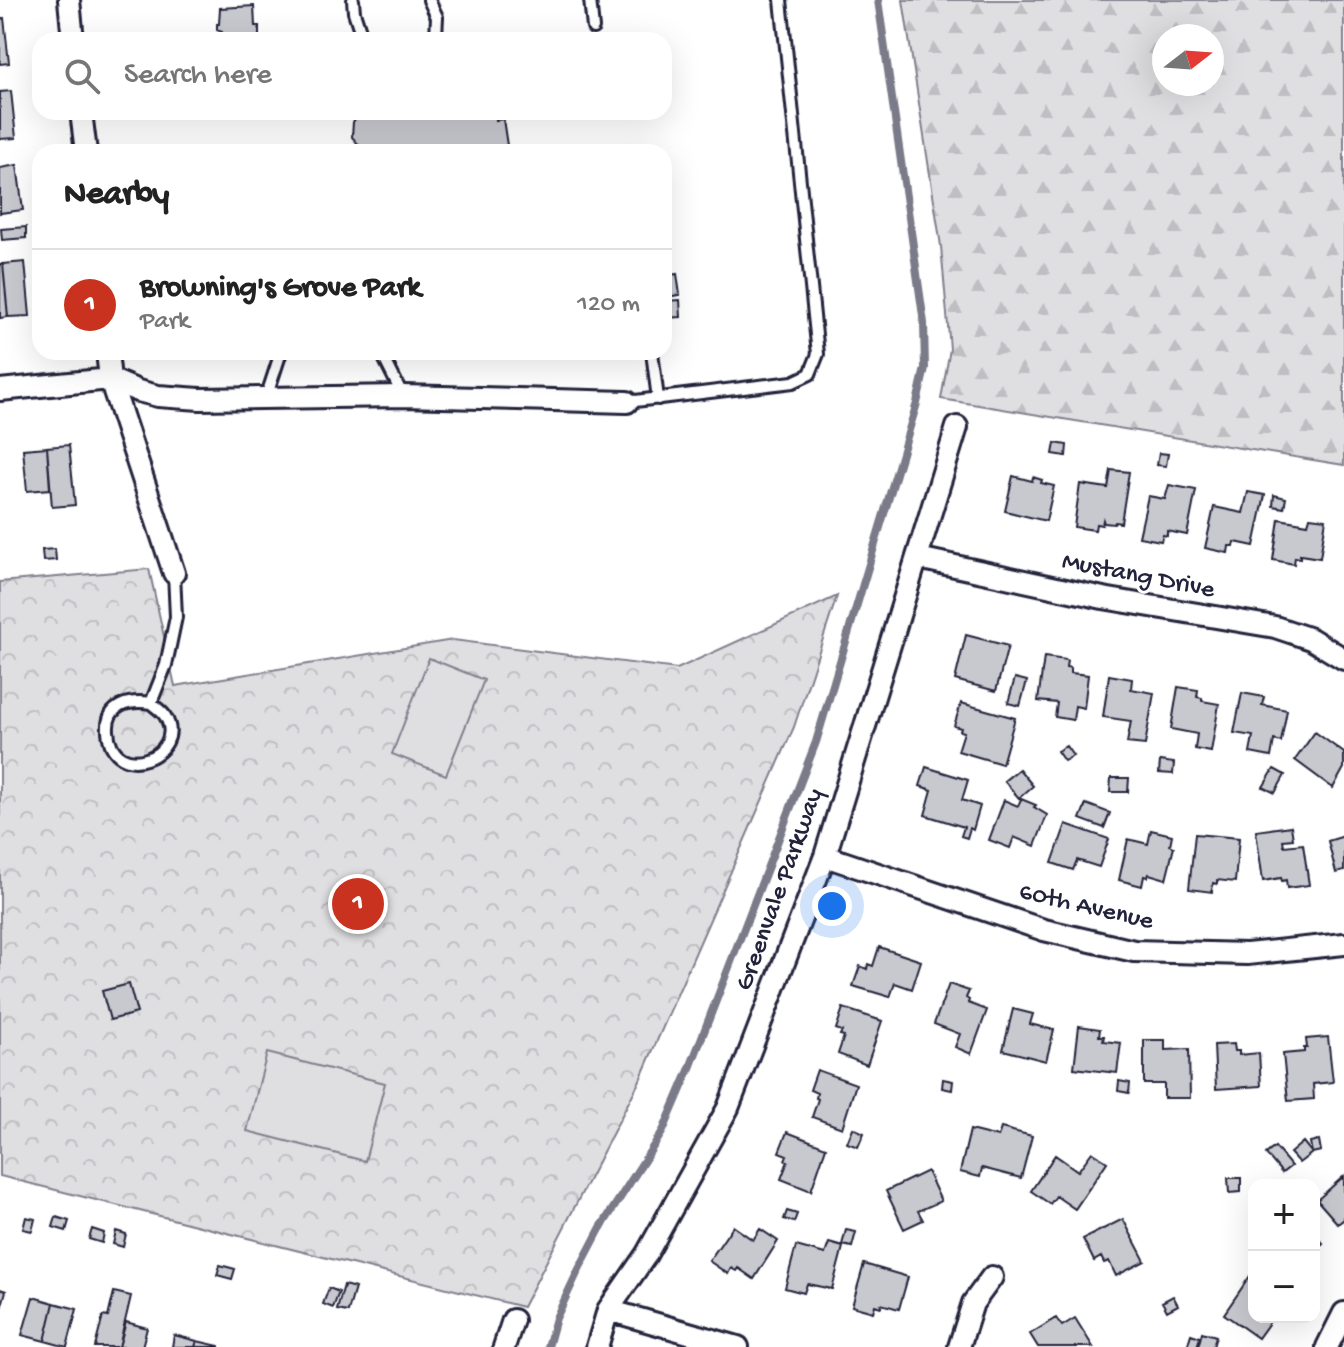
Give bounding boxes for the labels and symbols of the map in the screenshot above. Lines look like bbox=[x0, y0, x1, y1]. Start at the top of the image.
north arrow bbox=[1152, 24, 1224, 96]
street label: Mustang Drive bbox=[1059, 547, 1218, 607]
street label: Greenvale Parkway bbox=[730, 784, 832, 995]
pin: 1 bbox=[332, 874, 384, 934]
street label: 60th Avenue bbox=[1016, 878, 1157, 939]
your location bbox=[812, 886, 852, 926]

